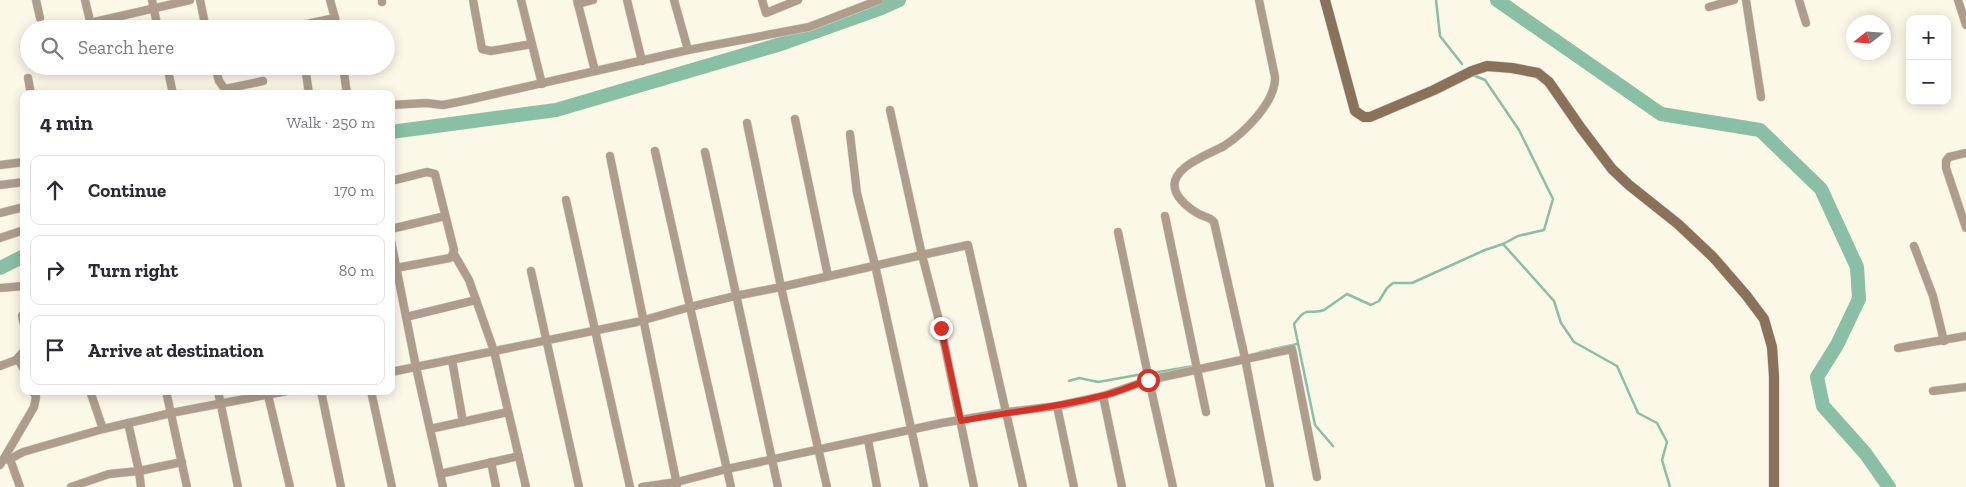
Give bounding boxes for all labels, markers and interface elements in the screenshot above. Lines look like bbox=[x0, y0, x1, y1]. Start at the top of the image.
north arrow bbox=[1846, 15, 1891, 60]
map controls bbox=[1906, 15, 1951, 105]
button: + bbox=[1906, 15, 1951, 60]
search box bbox=[20, 20, 395, 75]
icon: search bbox=[38, 34, 66, 62]
text: Search here bbox=[78, 36, 174, 59]
button: − bbox=[1906, 60, 1951, 105]
text: 4 min bbox=[40, 110, 93, 135]
text: Walk · 250 m bbox=[287, 113, 375, 132]
icon: ahead bbox=[41, 176, 69, 204]
text: Continue bbox=[88, 179, 166, 202]
text: 170 m bbox=[334, 181, 374, 200]
icon: right bbox=[41, 256, 69, 284]
text: Turn right bbox=[88, 259, 178, 282]
text: 80 m bbox=[339, 261, 374, 280]
route end bbox=[930, 317, 953, 340]
icon: arrive bbox=[41, 336, 69, 364]
text: Arrive at destination bbox=[88, 339, 264, 362]
route start bbox=[1137, 369, 1160, 392]

